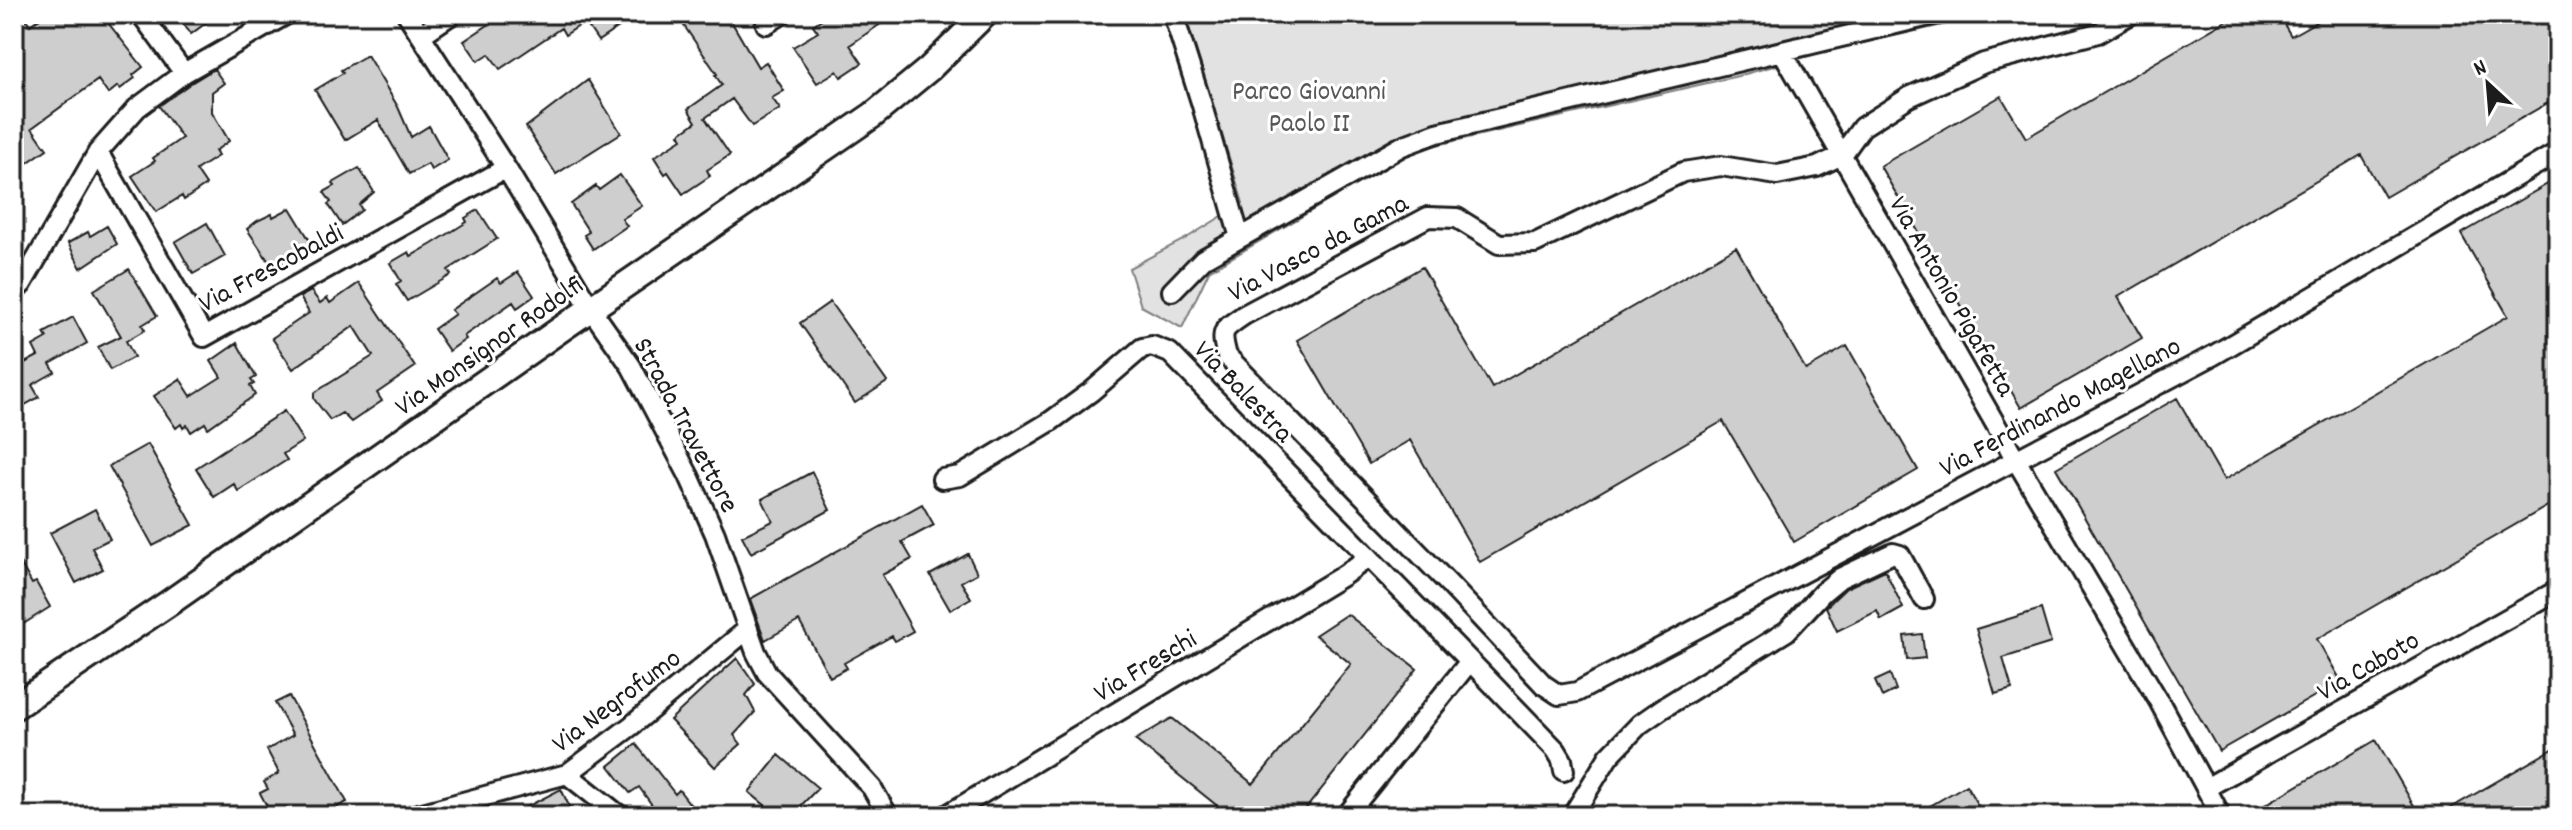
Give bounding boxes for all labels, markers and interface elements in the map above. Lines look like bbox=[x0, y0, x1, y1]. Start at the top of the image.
north arrow bbox=[2448, 44, 2528, 124]
text: N bbox=[2469, 53, 2493, 85]
park label: Parco Giovanni Paolo II bbox=[1232, 74, 1386, 146]
street label: Via Vasco da Gama bbox=[1222, 186, 1417, 315]
street label: Via Antonio Pigafetta bbox=[1876, 190, 2024, 406]
street label: Via Frescobaldi bbox=[193, 215, 352, 325]
street label: Via Monsignor Rodolfi bbox=[388, 268, 594, 428]
street label: Via Ferdinando Magellano bbox=[1933, 329, 2189, 490]
street label: Strada Travettore bbox=[621, 332, 747, 521]
street label: Via Balestra bbox=[1182, 333, 1301, 454]
street label: Via Freschi bbox=[1087, 622, 1206, 715]
street label: Via Caboto bbox=[2311, 623, 2428, 714]
street label: Via Negrofumo bbox=[545, 641, 691, 765]

